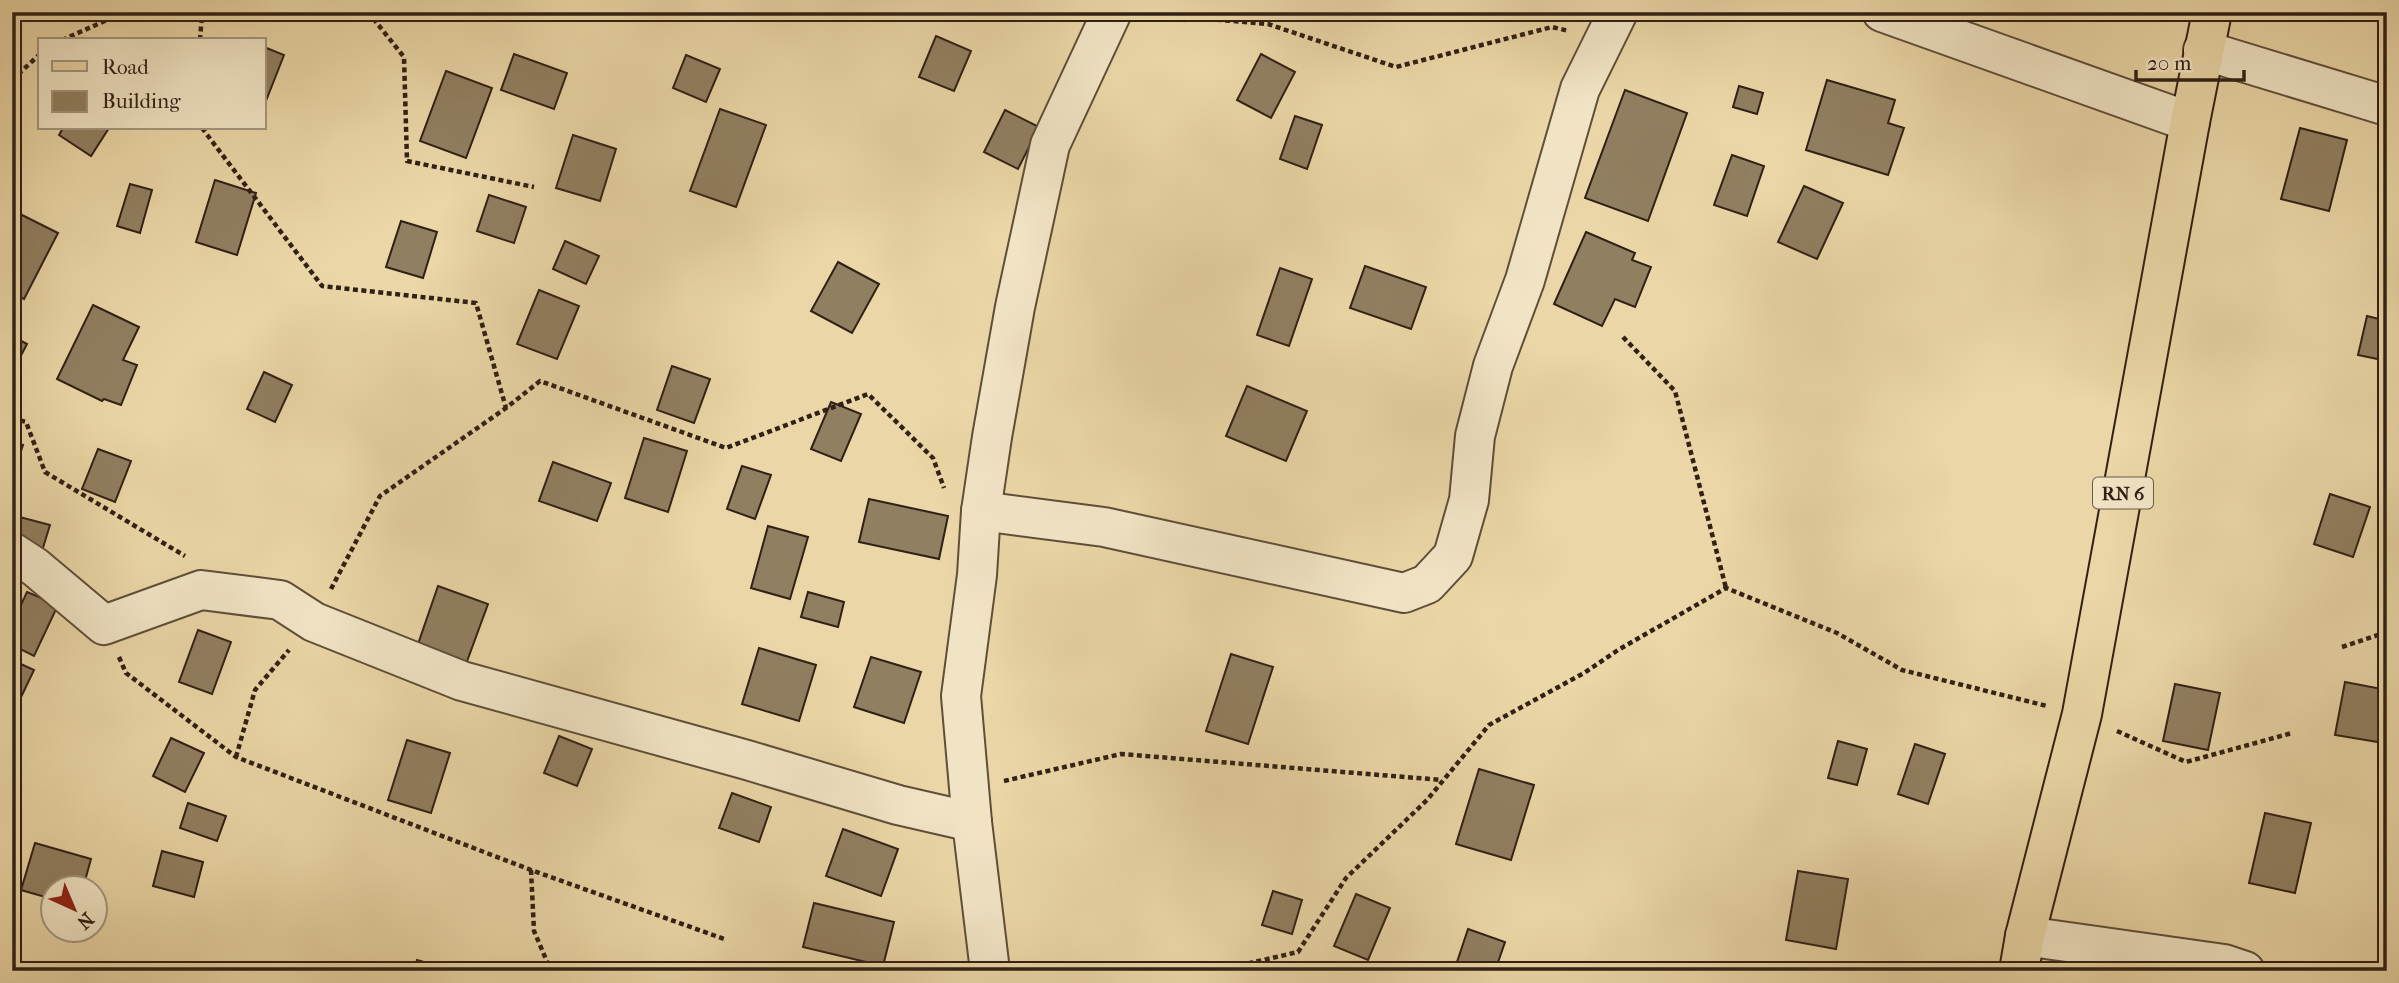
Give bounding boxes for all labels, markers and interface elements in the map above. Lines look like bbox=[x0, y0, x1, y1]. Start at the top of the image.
legend bbox=[38, 38, 266, 130]
scale bar bbox=[2136, 38, 2245, 82]
text: 20 m bbox=[2147, 51, 2192, 75]
text: Road bbox=[102, 55, 149, 79]
text: Building bbox=[102, 89, 181, 113]
road number: RN 6 bbox=[2093, 478, 2153, 508]
north arrow bbox=[38, 874, 108, 944]
text: N bbox=[72, 908, 98, 934]

